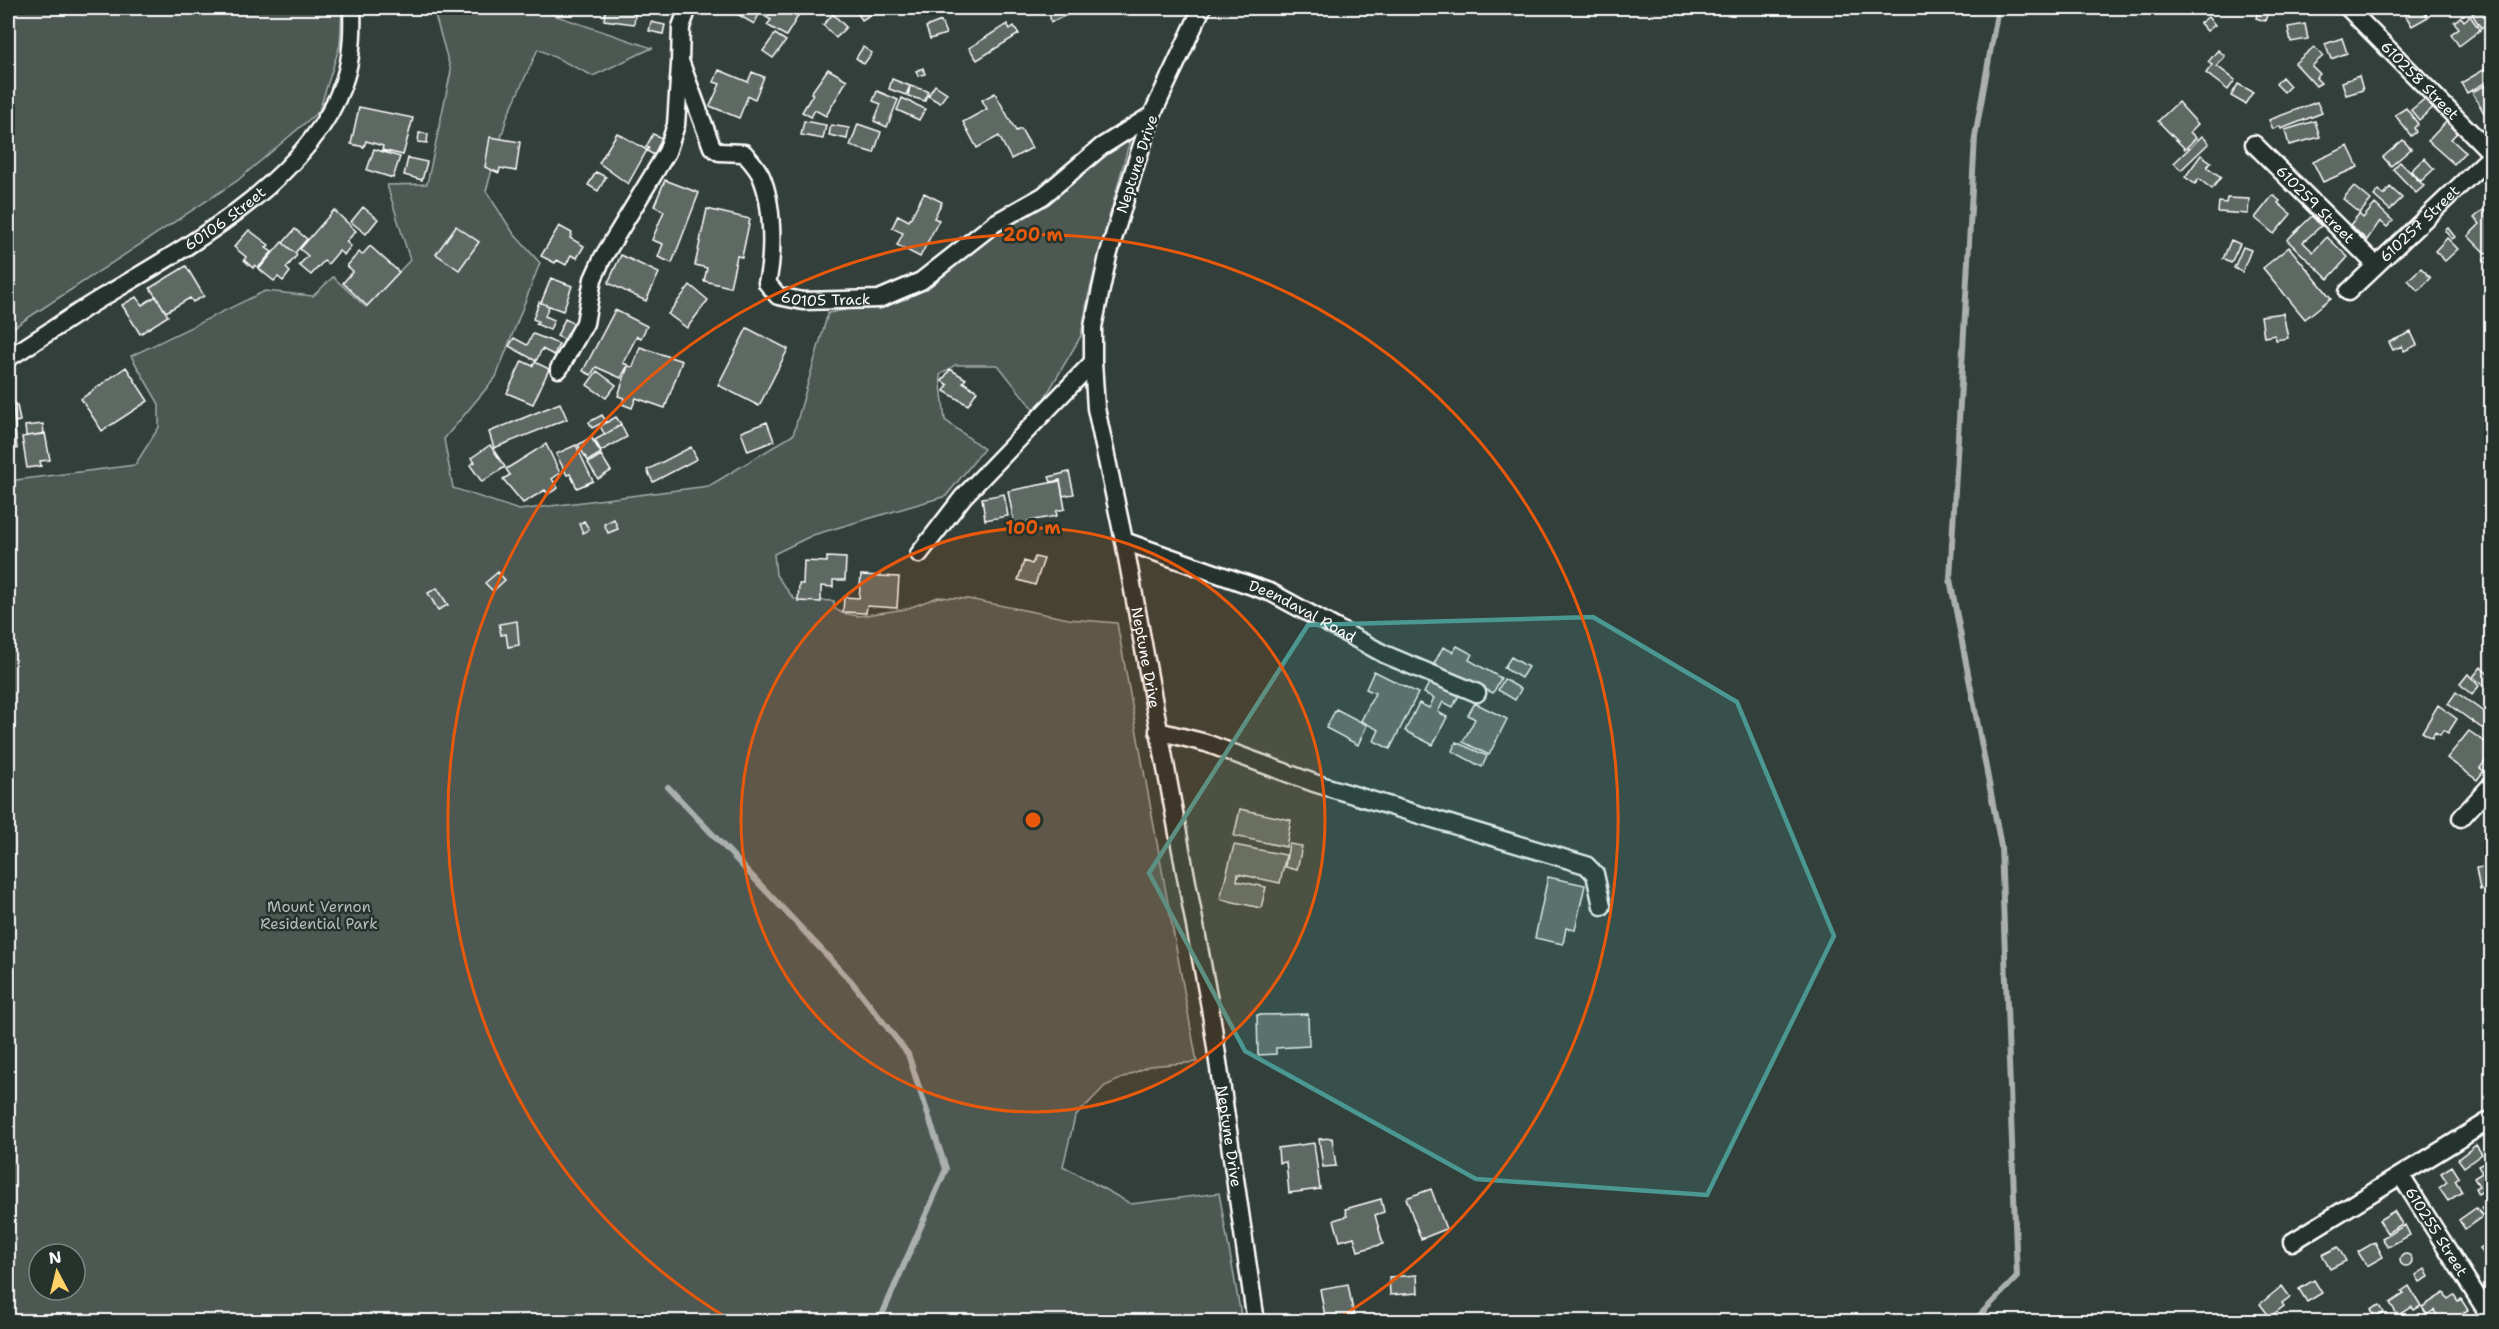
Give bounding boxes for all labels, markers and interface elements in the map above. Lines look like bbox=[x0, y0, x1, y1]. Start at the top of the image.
street label: 610258 Street bbox=[2376, 37, 2463, 125]
street label: Neptune Drive bbox=[1112, 112, 1162, 216]
street label: 610259 Street bbox=[2271, 161, 2359, 248]
street label: 610257 Street bbox=[2375, 181, 2464, 267]
street label: 60106 Street bbox=[180, 182, 270, 255]
text: 200 m bbox=[1003, 223, 1064, 247]
street label: 60105 Track bbox=[779, 287, 871, 311]
text: 100 m bbox=[1005, 516, 1061, 540]
street label: Deendaval Road bbox=[1246, 576, 1360, 647]
street label: Neptune Drive bbox=[1126, 605, 1165, 710]
centre of rings bbox=[1023, 810, 1043, 830]
park label: Mount Vernon Residential Park bbox=[260, 897, 378, 934]
street label: Neptune Drive bbox=[1212, 1084, 1246, 1189]
street label: 610255 Street bbox=[2401, 1183, 2472, 1280]
north arrow bbox=[27, 1242, 87, 1302]
text: N bbox=[48, 1246, 63, 1269]

